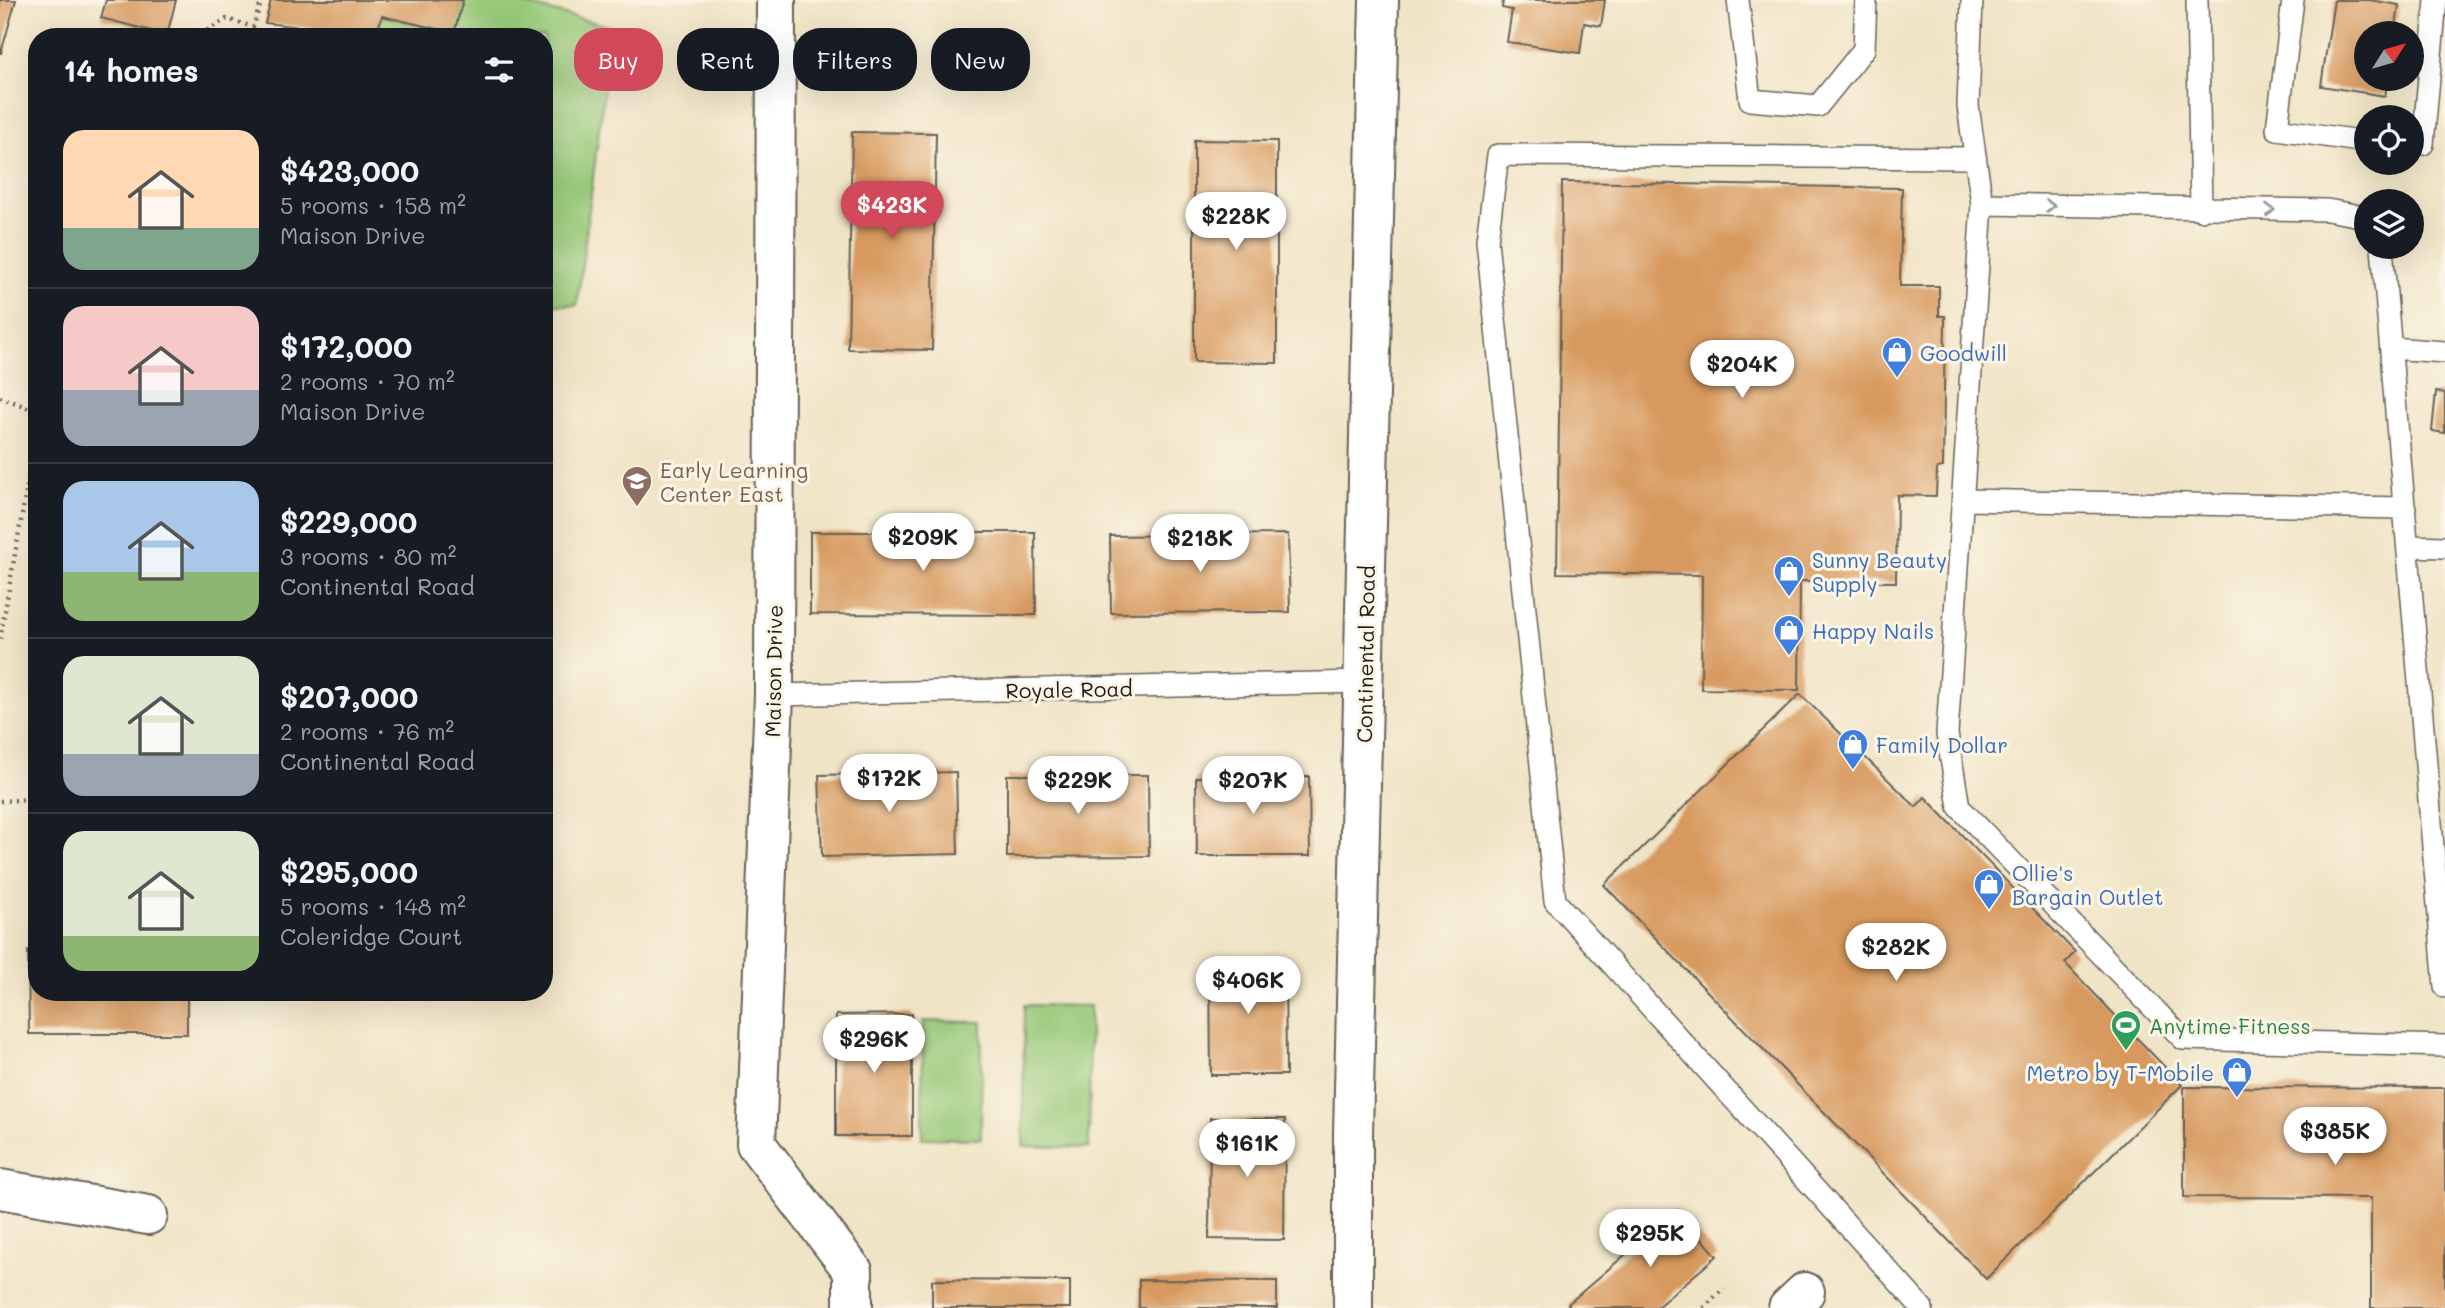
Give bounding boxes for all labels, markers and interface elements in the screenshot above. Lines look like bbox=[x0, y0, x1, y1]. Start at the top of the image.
north arrow bbox=[2354, 21, 2424, 91]
map controls bbox=[2354, 21, 2424, 259]
chip: Buy bbox=[574, 28, 663, 91]
chip: Rent bbox=[677, 28, 779, 91]
chip: Filters bbox=[793, 28, 917, 91]
chip: New bbox=[931, 28, 1030, 91]
text: 14 homes bbox=[63, 50, 199, 90]
icon: filters bbox=[480, 51, 518, 89]
button: locate bbox=[2354, 105, 2424, 175]
text: $423,000 bbox=[280, 150, 419, 190]
icon: home bbox=[119, 158, 203, 242]
pin: $423K bbox=[843, 182, 941, 241]
text: $423K bbox=[857, 189, 927, 219]
button: layers bbox=[2354, 189, 2424, 259]
text: 5 rooms · 158 m² bbox=[280, 190, 466, 220]
pin: $228K bbox=[1187, 192, 1285, 252]
one-way arrow bbox=[2045, 198, 2056, 213]
text: $228K bbox=[1201, 200, 1271, 230]
one-way arrow bbox=[2265, 202, 2275, 218]
text: Maison Drive bbox=[280, 220, 425, 250]
text: $172,000 bbox=[280, 326, 412, 366]
icon: home bbox=[119, 334, 203, 418]
shop icon: Goodwill bbox=[1880, 335, 1914, 379]
place label: Goodwill bbox=[1920, 339, 2007, 366]
pin: $204K bbox=[1693, 340, 1791, 400]
text: $204K bbox=[1706, 348, 1778, 378]
text: 2 rooms · 70 m² bbox=[280, 366, 455, 396]
text: Maison Drive bbox=[280, 396, 425, 426]
place label: Early Learning Center East bbox=[660, 456, 808, 507]
school or university icon: Early Learning Center East bbox=[620, 464, 654, 508]
text: $229,000 bbox=[280, 501, 417, 541]
icon: home bbox=[119, 509, 203, 593]
pin: $209K bbox=[874, 514, 972, 573]
pin: $218K bbox=[1151, 514, 1249, 574]
text: $209K bbox=[888, 521, 958, 551]
text: $218K bbox=[1167, 522, 1233, 552]
text: 3 rooms · 80 m² bbox=[280, 541, 456, 571]
place label: Sunny Beauty Supply bbox=[1812, 546, 1947, 597]
shop icon: Sunny Beauty Supply bbox=[1772, 554, 1806, 598]
street label: Continental Road bbox=[1350, 565, 1380, 743]
text: Continental Road bbox=[280, 571, 475, 601]
street label: Maison Drive bbox=[758, 604, 788, 738]
shop icon: Happy Nails bbox=[1772, 613, 1806, 657]
place label: Happy Nails bbox=[1812, 617, 1934, 644]
street label: Royale Road bbox=[1005, 674, 1133, 704]
text: $207,000 bbox=[280, 676, 418, 716]
icon: home bbox=[119, 684, 203, 768]
text: 2 rooms · 76 m² bbox=[280, 716, 454, 746]
shop icon: Family Dollar bbox=[1836, 727, 1870, 771]
place label: Family Dollar bbox=[1876, 731, 2008, 758]
text: Continental Road bbox=[280, 746, 475, 776]
pin: $172K bbox=[840, 754, 938, 814]
pin: $229K bbox=[1029, 756, 1127, 816]
pin: $207K bbox=[1204, 756, 1302, 816]
text: $172K bbox=[856, 762, 922, 792]
text: $229K bbox=[1044, 764, 1112, 794]
text: $207K bbox=[1218, 764, 1288, 794]
text: $295,000 bbox=[280, 851, 418, 891]
icon: home bbox=[119, 859, 203, 943]
place label: Ollie's Bargain Outlet bbox=[2012, 859, 2164, 910]
shop icon: Ollie's Bargain Outlet bbox=[1972, 867, 2006, 911]
text: 5 rooms · 148 m² bbox=[280, 891, 466, 921]
text: Coleridge Court bbox=[280, 921, 462, 951]
pin: $282K bbox=[1847, 923, 1945, 983]
text: $282K bbox=[1861, 931, 1931, 961]
pin: $406K bbox=[1199, 956, 1297, 1016]
text: $406K bbox=[1212, 964, 1284, 994]
sports icon: Anytime Fitness bbox=[2109, 1008, 2143, 1052]
place label: Anytime Fitness bbox=[2149, 1012, 2311, 1039]
pin: $296K bbox=[825, 1016, 923, 1075]
text: $296K bbox=[839, 1023, 909, 1053]
shop icon: Metro by T-Mobile bbox=[2220, 1055, 2254, 1099]
place label: Metro by T-Mobile bbox=[2026, 1059, 2214, 1086]
pin: $385K bbox=[2286, 1108, 2384, 1167]
text: $385K bbox=[2300, 1115, 2370, 1145]
pin: $161K bbox=[1198, 1120, 1296, 1179]
text: $161K bbox=[1215, 1127, 1279, 1157]
pin: $295K bbox=[1601, 1210, 1699, 1269]
text: $295K bbox=[1615, 1217, 1685, 1247]

